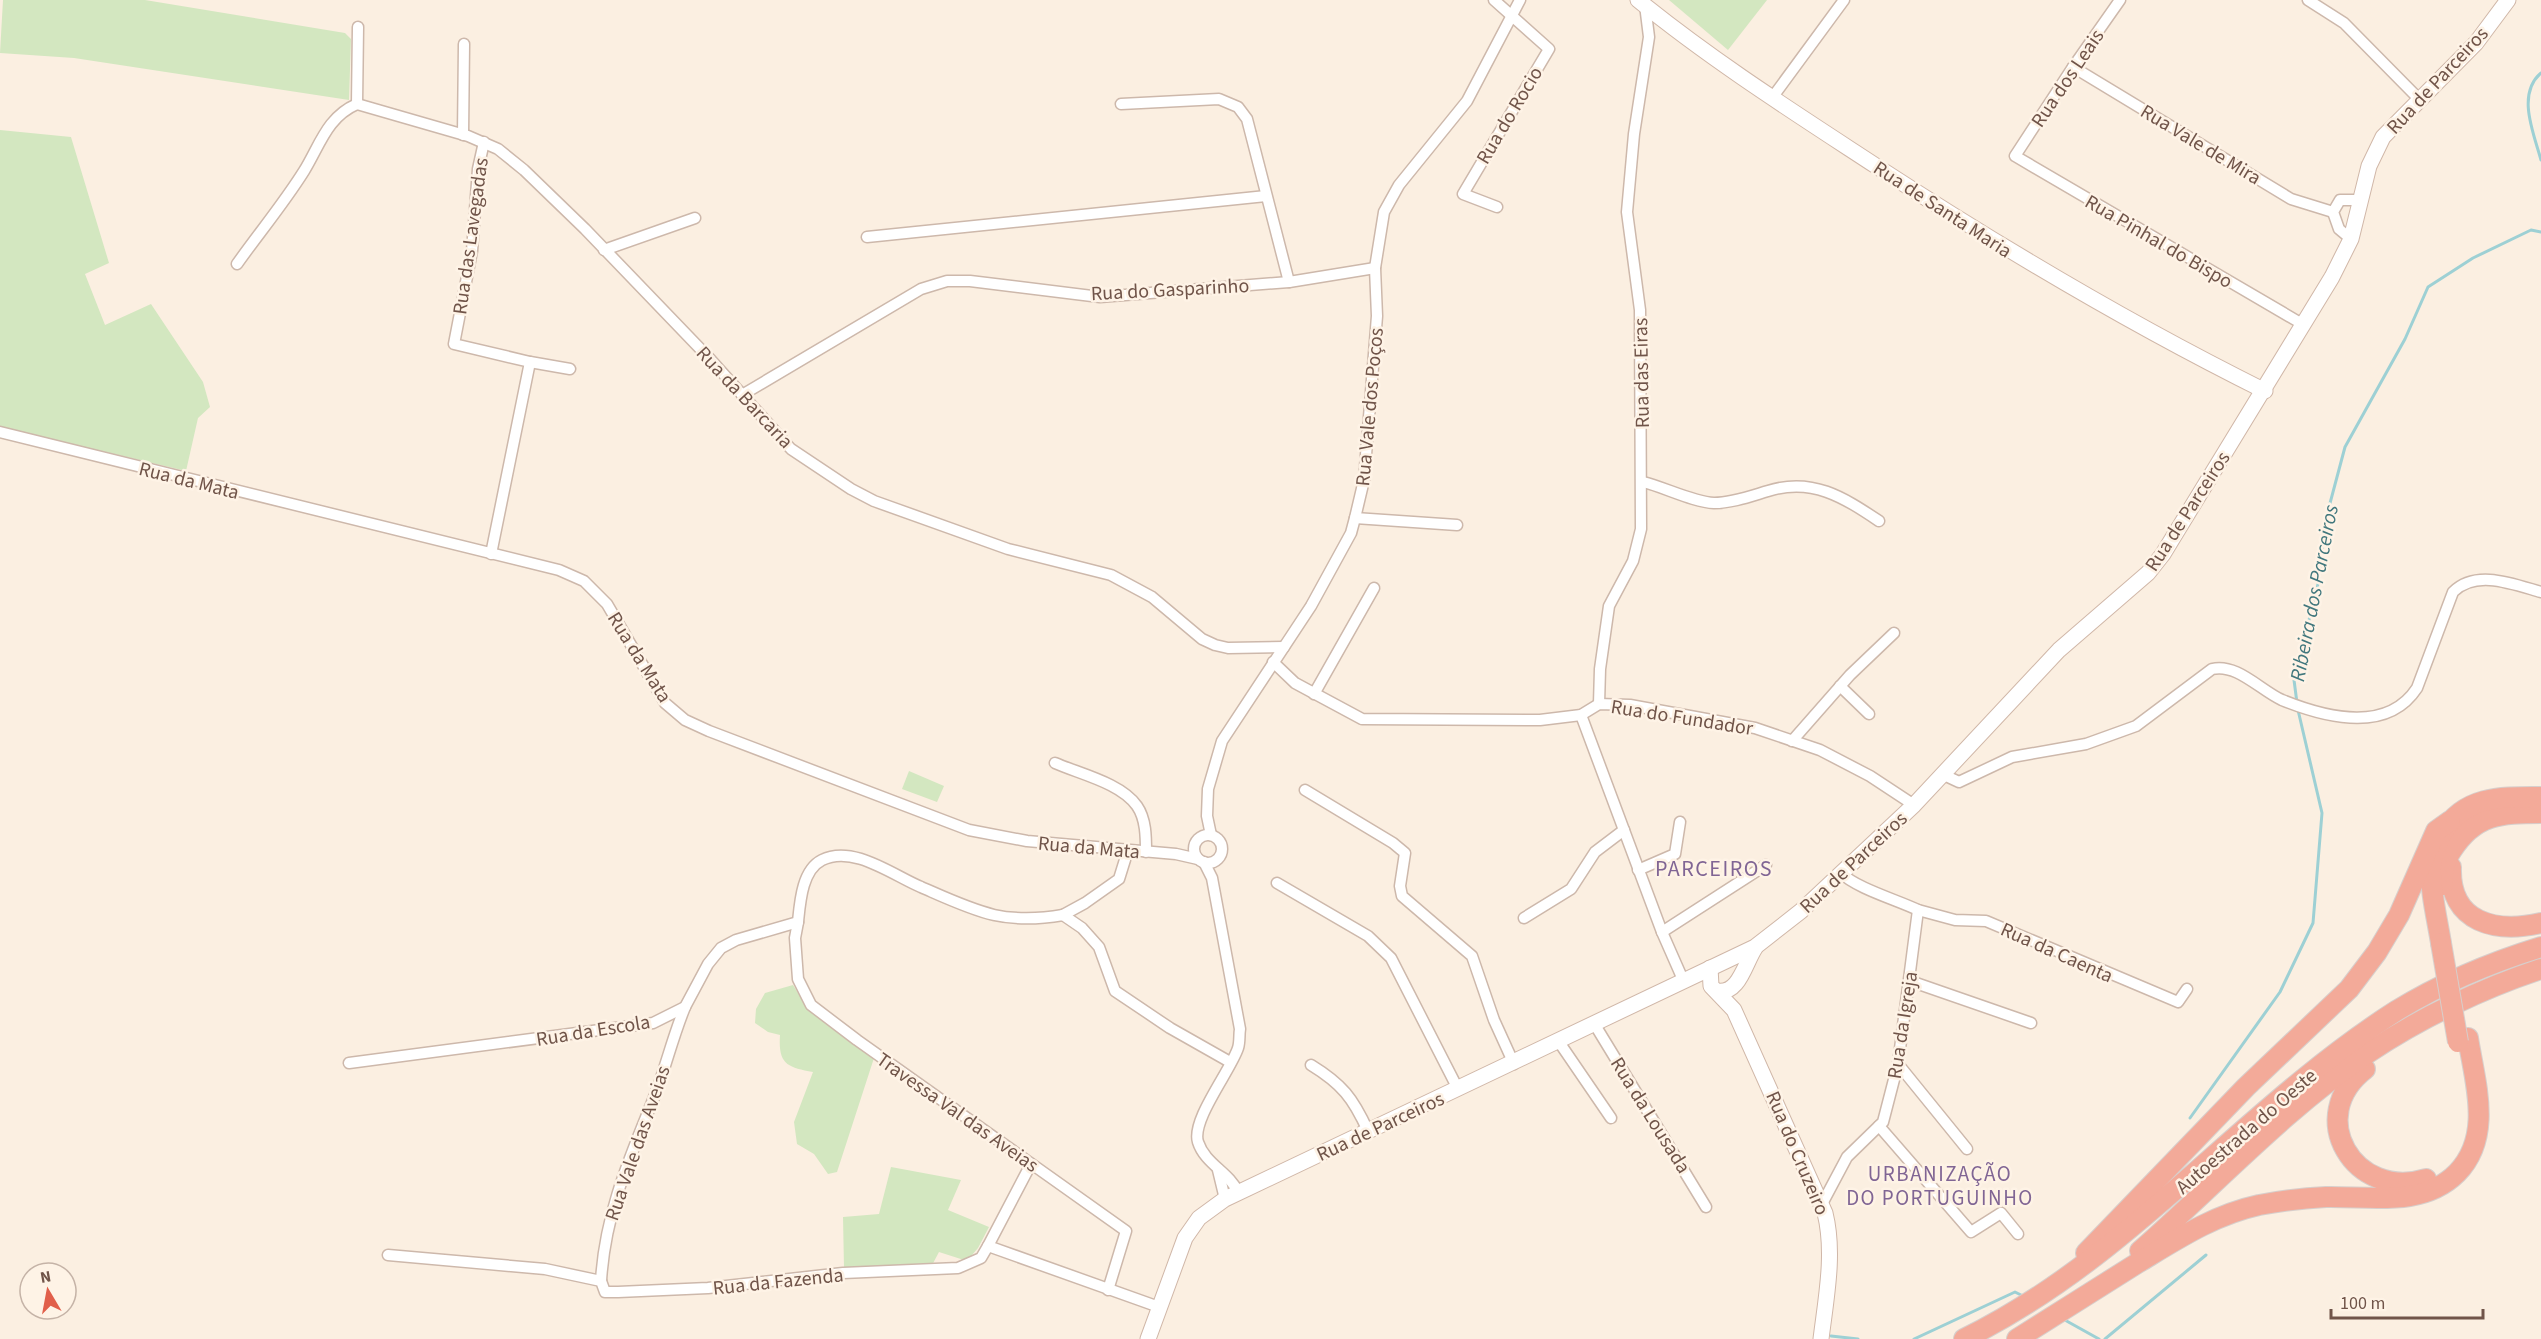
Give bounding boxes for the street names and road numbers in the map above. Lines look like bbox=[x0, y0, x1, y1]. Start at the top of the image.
street label: Rua de Parceiros bbox=[2380, 21, 2495, 141]
street label: Rua dos Leais bbox=[2025, 24, 2111, 133]
street label: Rua do Rocio bbox=[1470, 62, 1550, 170]
street label: Rua Vale de Mira bbox=[2135, 98, 2266, 192]
street label: Rua de Santa Maria bbox=[1868, 155, 2017, 265]
street label: Rua das Lavegadas bbox=[446, 156, 496, 316]
street label: Rua Pinhal do Bispo bbox=[2079, 188, 2238, 296]
street label: Rua do Gasparinho bbox=[1090, 272, 1250, 308]
street label: Rua das Eiras bbox=[1627, 318, 1657, 428]
street label: Rua Vale dos Poços bbox=[1349, 327, 1391, 488]
street label: Rua da Barcaria bbox=[689, 340, 799, 455]
street label: Rua de Parceiros bbox=[2138, 446, 2237, 577]
street label: Rua da Mata bbox=[136, 455, 242, 507]
street label: Rua da Mata bbox=[600, 607, 678, 708]
street label: Rua do Fundador bbox=[1609, 693, 1755, 743]
street label: Rua de Parceiros bbox=[1794, 805, 1914, 920]
street label: Rua da Mata bbox=[1037, 830, 1141, 866]
street label: Rua da Caenta bbox=[1996, 916, 2117, 990]
street label: Rua da Igreja bbox=[1881, 969, 1925, 1081]
street label: Rua da Escola bbox=[534, 1008, 652, 1054]
street label: Travessa Val das Aveias bbox=[871, 1046, 1044, 1179]
street label: Rua da Lousada bbox=[1603, 1052, 1697, 1179]
street label: Rua Vale das Aveias bbox=[598, 1062, 678, 1225]
street label: Autoestrada do Oeste bbox=[2170, 1062, 2323, 1201]
street label: Rua de Parceiros bbox=[1312, 1085, 1449, 1169]
street label: Rua do Cruzeiro bbox=[1758, 1087, 1836, 1220]
street label: Rua da Fazenda bbox=[711, 1261, 845, 1303]

